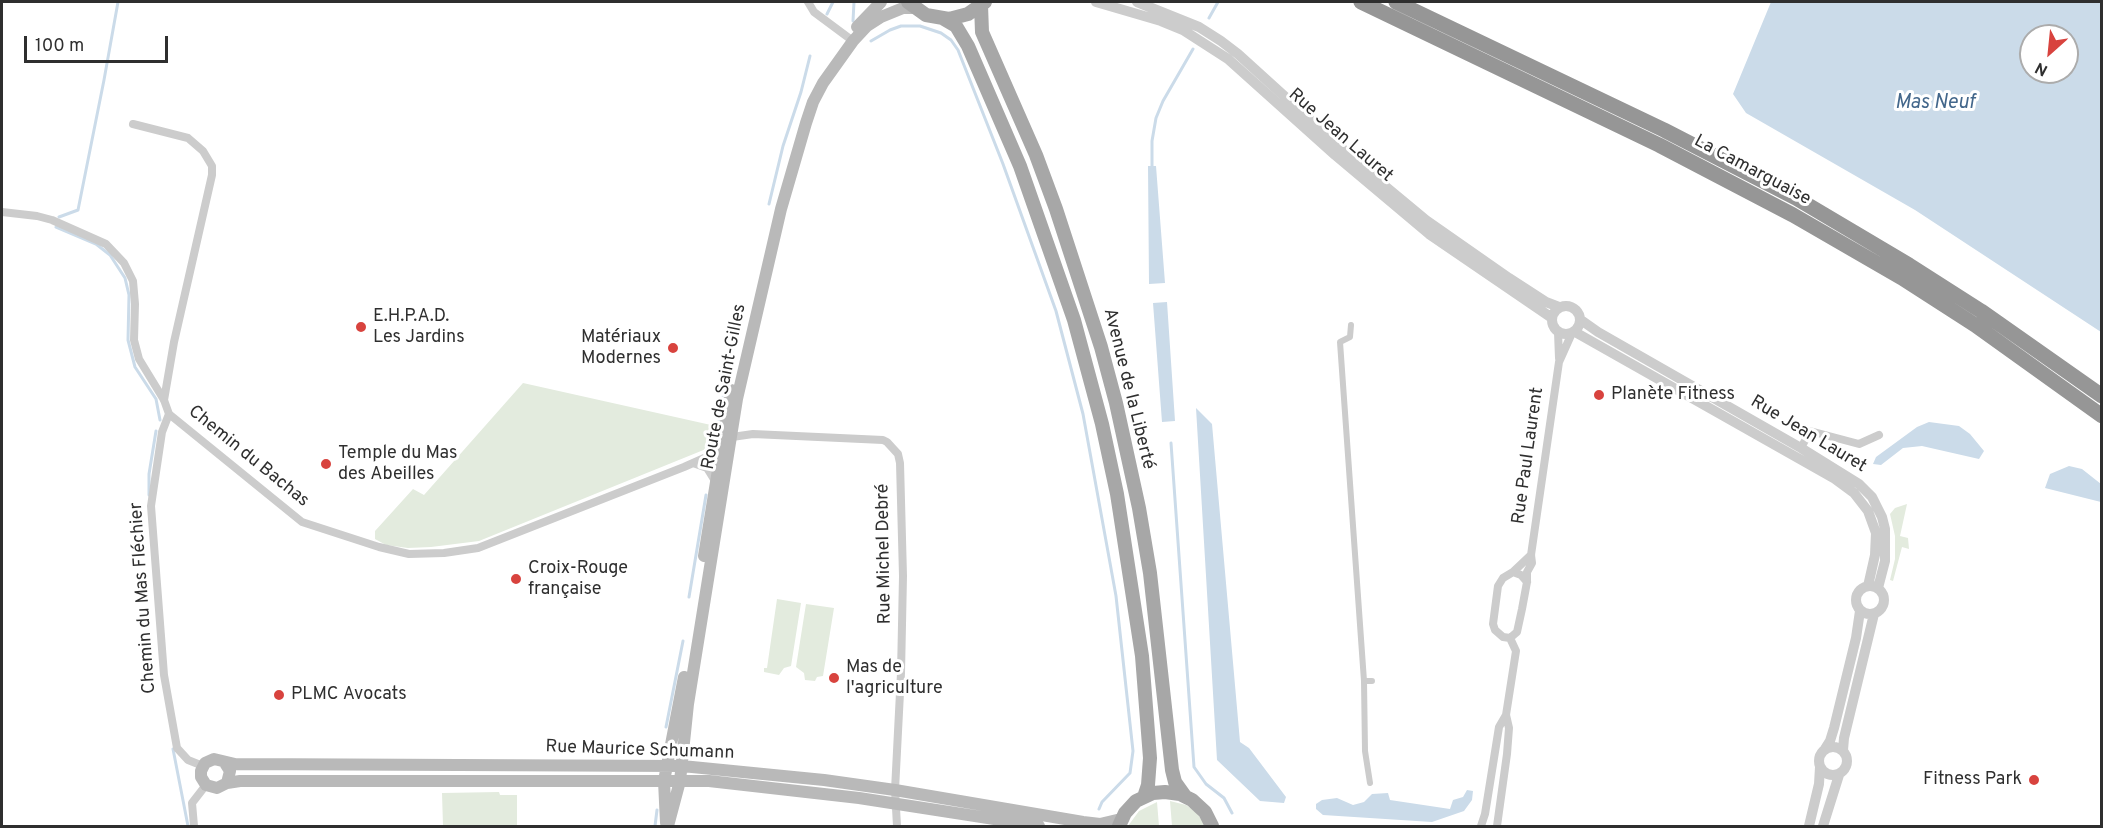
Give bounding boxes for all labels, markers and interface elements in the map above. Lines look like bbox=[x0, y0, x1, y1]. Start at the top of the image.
scale bar bbox=[27, 24, 171, 62]
north arrow bbox=[2019, 24, 2079, 84]
text: 100 m bbox=[35, 35, 84, 58]
text: N bbox=[2032, 57, 2051, 80]
street label: Rue Jean Lauret bbox=[1283, 85, 1397, 187]
water label: Mas Neuf bbox=[1895, 92, 1975, 116]
street label: La Camarguaise bbox=[1690, 131, 1814, 211]
street label: Route de Saint-Gilles bbox=[698, 302, 752, 472]
place label: E.H.P.A.D. Les Jardins bbox=[373, 306, 465, 348]
street label: Avenue de la Liberté bbox=[1098, 306, 1158, 472]
marker: E.H.P.A.D. Les Jardins bbox=[354, 320, 368, 334]
place label: Matériaux Modernes bbox=[581, 327, 661, 370]
marker: Matériaux Modernes bbox=[666, 341, 680, 355]
place label: Planète Fitness bbox=[1611, 384, 1735, 406]
street label: Rue Paul Laurent bbox=[1509, 386, 1549, 526]
marker: Planète Fitness bbox=[1592, 388, 1606, 402]
street label: Rue Jean Lauret bbox=[1746, 392, 1870, 478]
street label: Chemin du Bachas bbox=[183, 402, 313, 512]
place label: Temple du Mas des Abeilles bbox=[338, 443, 457, 486]
marker: Temple du Mas des Abeilles bbox=[319, 457, 333, 471]
street label: Rue Michel Debré bbox=[873, 483, 897, 625]
street label: Chemin du Mas Fléchier bbox=[127, 502, 161, 694]
place label: Croix-Rouge française bbox=[528, 558, 628, 600]
marker: Croix-Rouge française bbox=[509, 572, 523, 586]
place label: Mas de l'agriculture bbox=[846, 657, 943, 700]
marker: Mas de l'agriculture bbox=[827, 671, 841, 685]
place label: PLMC Avocats bbox=[291, 684, 407, 706]
marker: PLMC Avocats bbox=[272, 688, 286, 702]
street label: Rue Maurice Schumann bbox=[545, 737, 735, 765]
place label: Fitness Park bbox=[1923, 769, 2022, 791]
marker: Fitness Park bbox=[2027, 773, 2041, 787]

